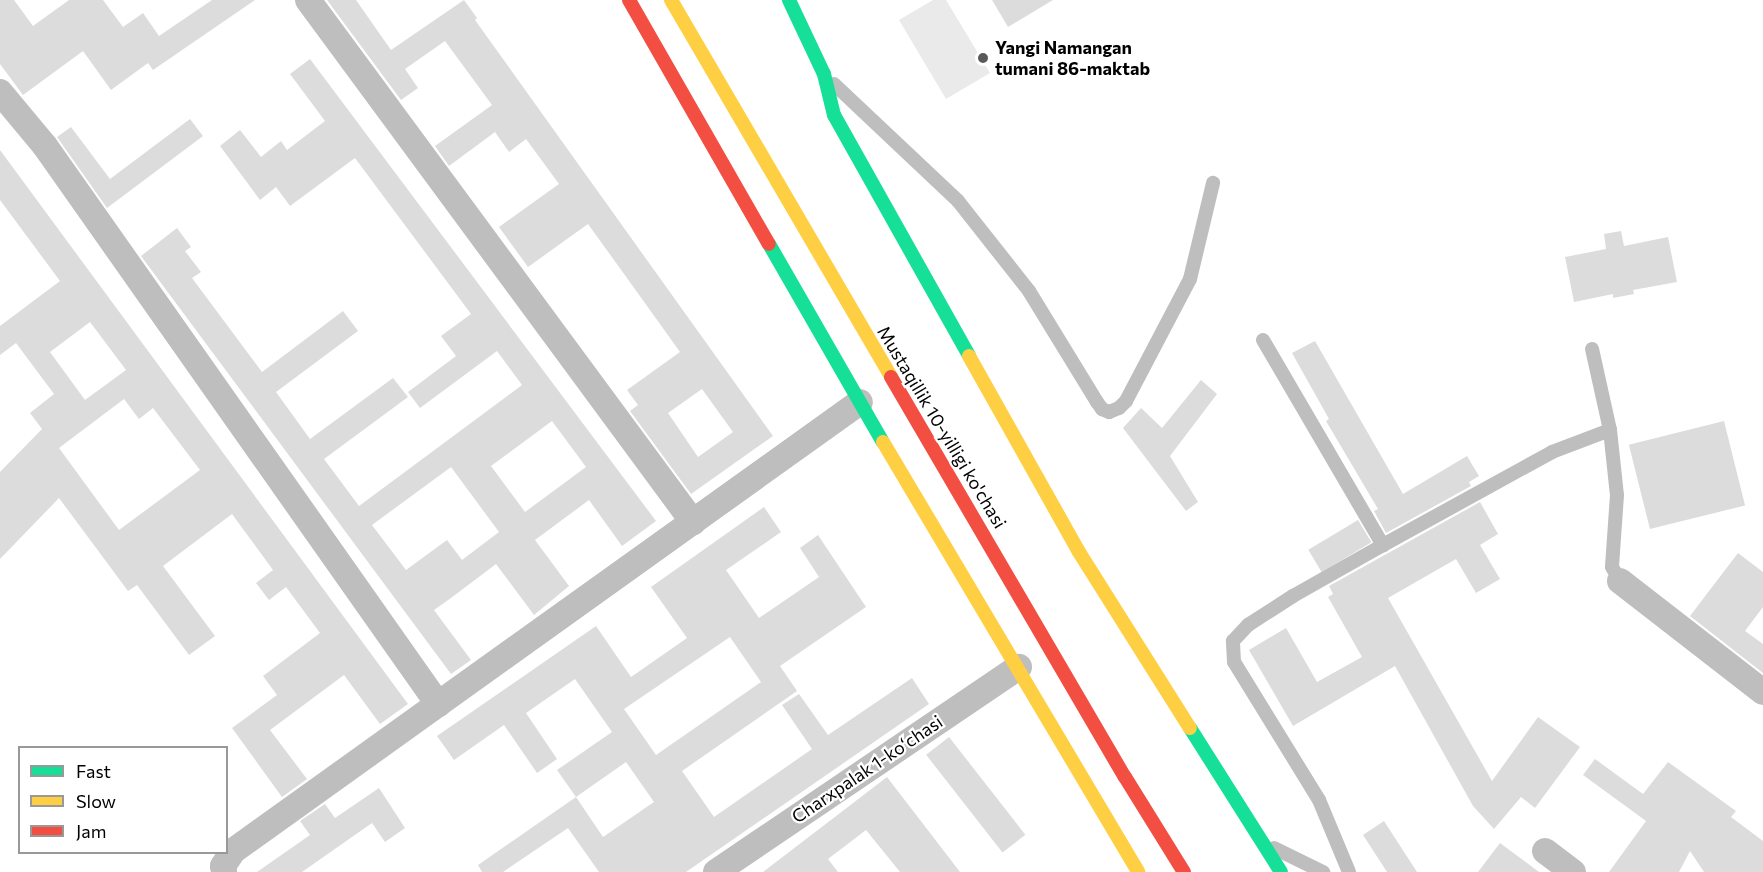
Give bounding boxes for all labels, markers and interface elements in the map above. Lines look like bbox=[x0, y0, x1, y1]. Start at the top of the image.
place label: Yangi Namangan tumani 86-maktab bbox=[995, 37, 1150, 80]
marker: Yangi Namangan tumani 86-maktab bbox=[976, 51, 990, 65]
street label: Mustaqillik 10-yilligi ko'chasi bbox=[873, 322, 1011, 532]
street label: Charxpalak 1-koʻchasi bbox=[788, 711, 946, 827]
legend bbox=[18, 746, 228, 854]
text: Fast bbox=[76, 760, 111, 782]
text: Slow bbox=[76, 790, 116, 812]
text: Jam bbox=[76, 820, 106, 842]

